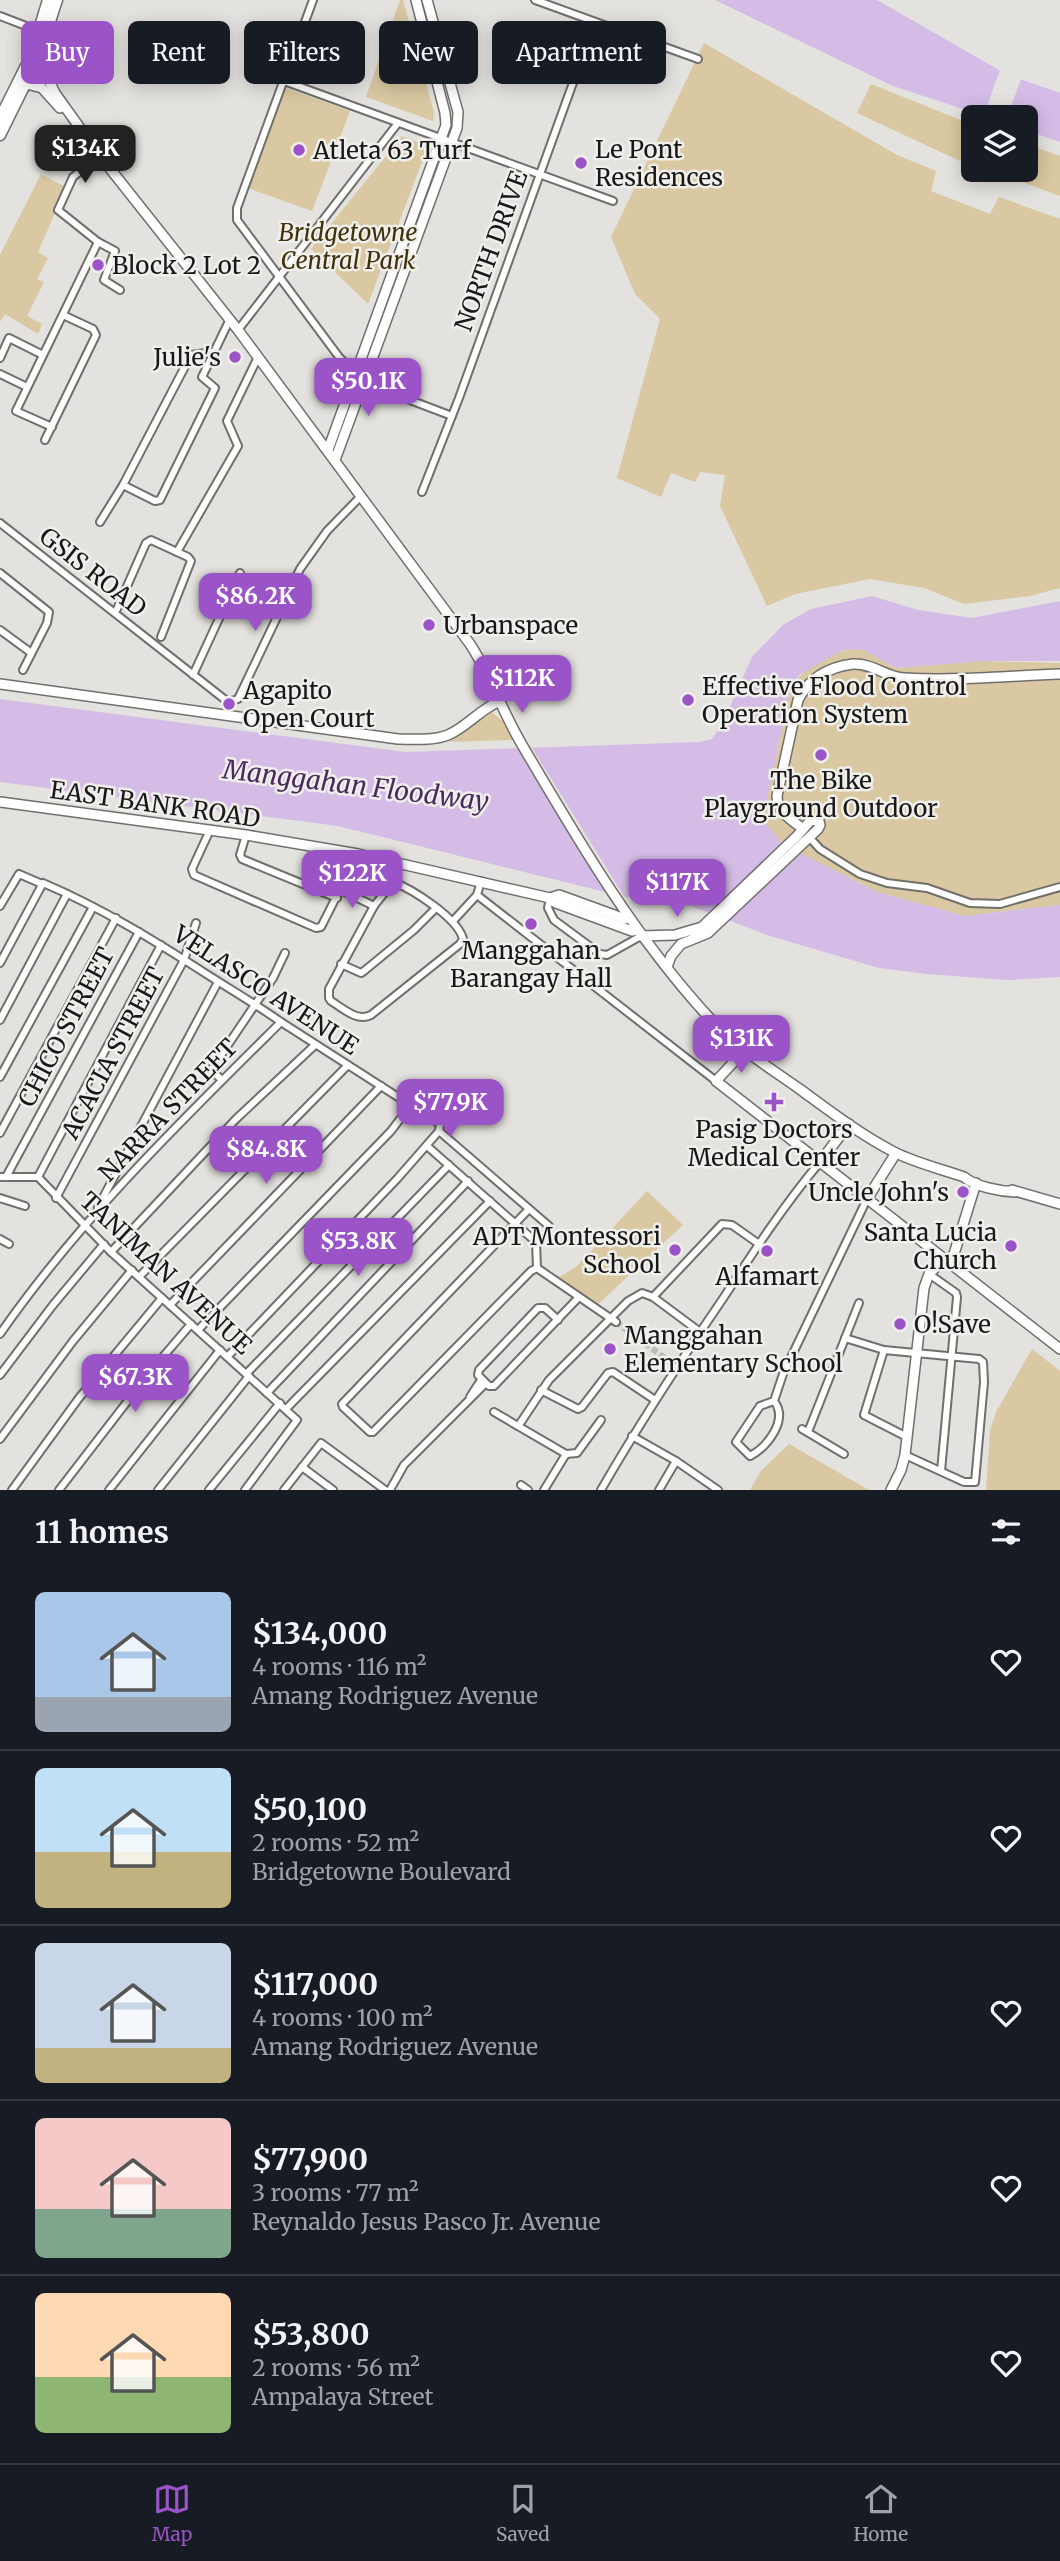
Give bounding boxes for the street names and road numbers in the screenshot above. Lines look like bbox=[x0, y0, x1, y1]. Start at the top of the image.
street label: NORTH DRIVE bbox=[448, 166, 535, 336]
street label: GSIS ROAD bbox=[33, 521, 153, 623]
street label: EAST BANK ROAD bbox=[48, 774, 262, 834]
street label: VELASCO AVENUE bbox=[167, 918, 365, 1062]
street label: CHICO STREET bbox=[11, 942, 121, 1112]
street label: ACACIA STREET bbox=[54, 961, 172, 1145]
street label: NARRA STREET bbox=[92, 1032, 244, 1188]
street label: TANIMAN AVENUE bbox=[73, 1185, 259, 1361]

